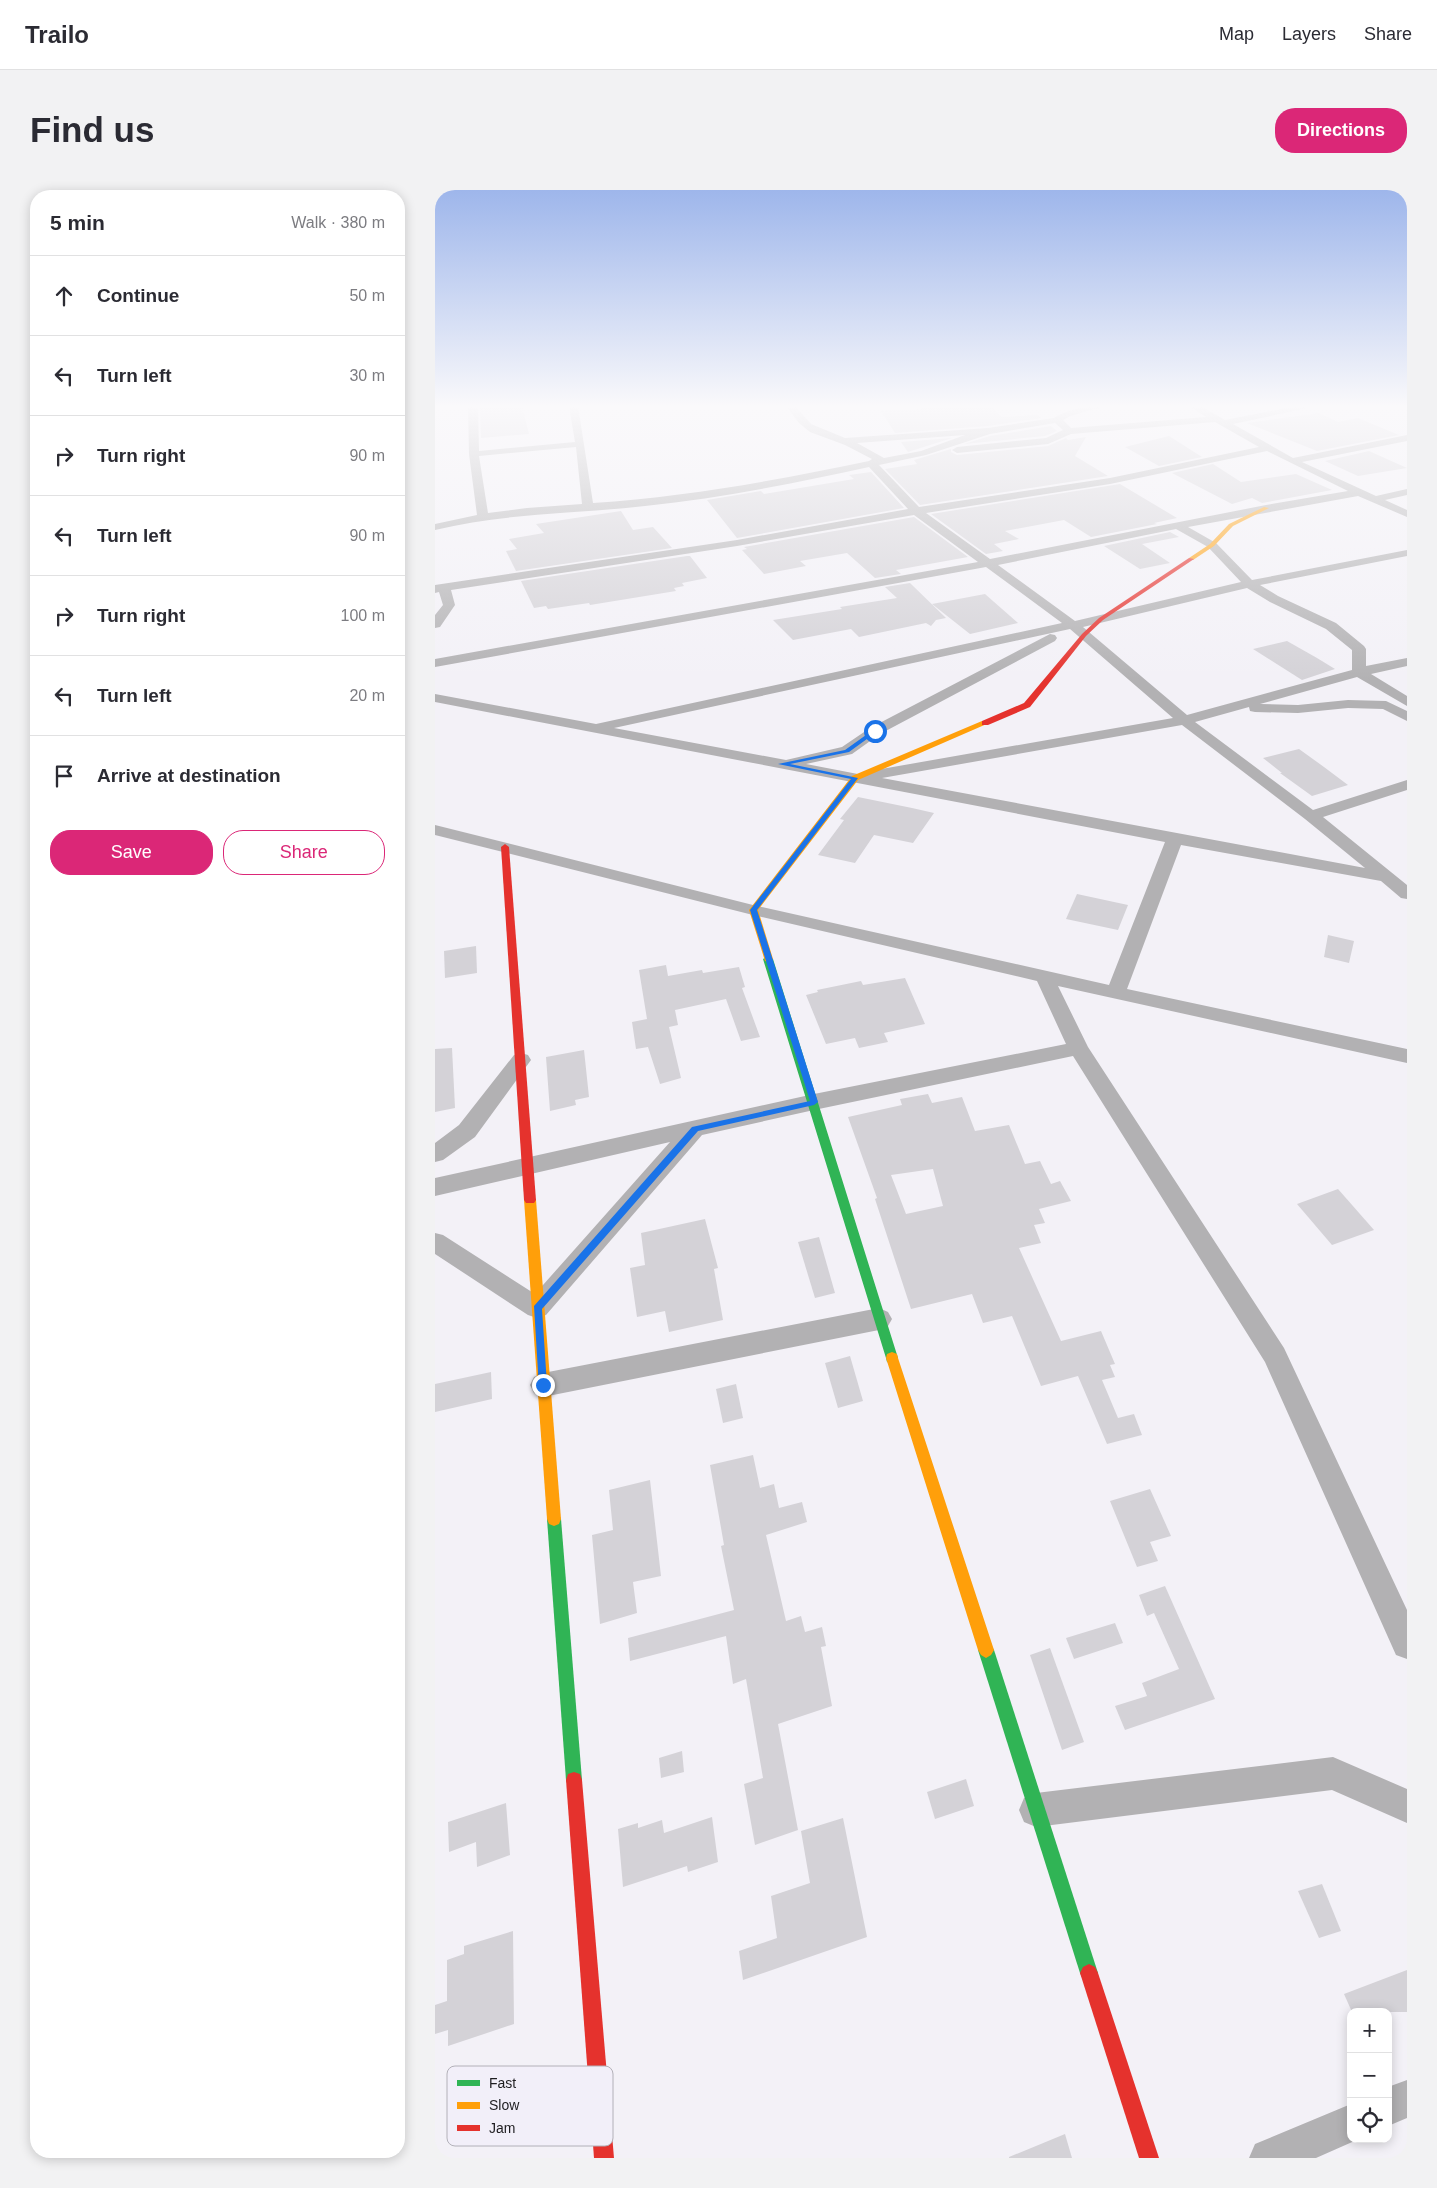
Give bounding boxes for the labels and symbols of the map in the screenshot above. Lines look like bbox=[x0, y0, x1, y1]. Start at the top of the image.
route start bbox=[864, 720, 887, 743]
route end bbox=[532, 1374, 555, 1397]
legend bbox=[447, 2066, 613, 2146]
text: Fast bbox=[489, 2075, 516, 2091]
text: Slow bbox=[489, 2097, 520, 2113]
text: Jam bbox=[489, 2120, 515, 2136]

